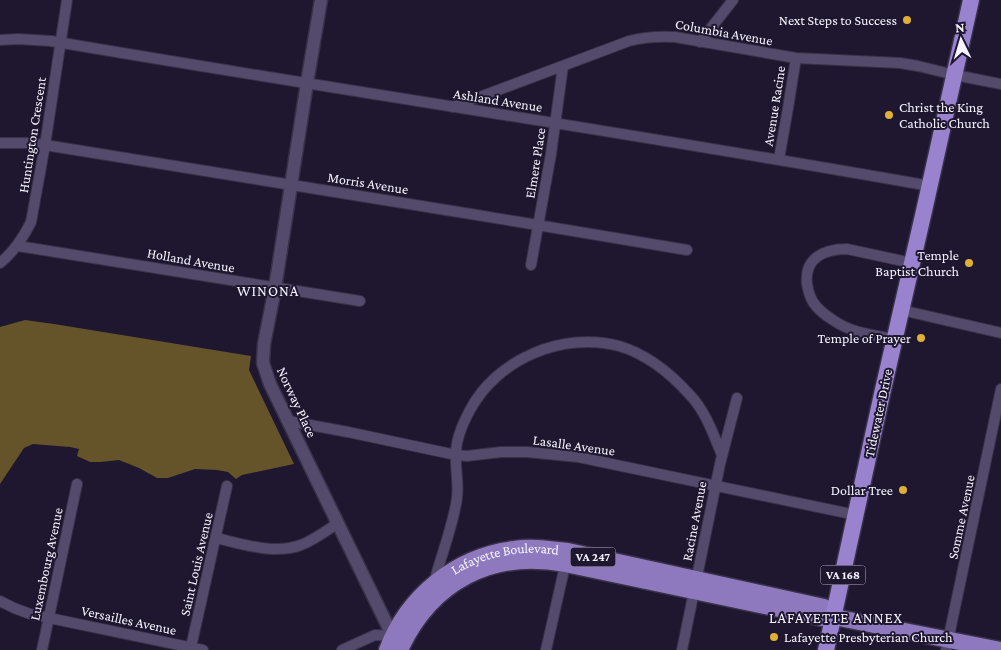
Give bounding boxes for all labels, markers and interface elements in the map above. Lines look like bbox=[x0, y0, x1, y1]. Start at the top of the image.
place label: Next Steps to Success bbox=[779, 12, 897, 28]
marker: Next Steps to Success bbox=[901, 14, 913, 26]
north arrow bbox=[936, 15, 986, 65]
street label: Columbia Avenue bbox=[674, 16, 774, 48]
text: N bbox=[954, 19, 966, 35]
street label: Avenue Racine bbox=[760, 65, 788, 147]
street label: Huntington Crescent bbox=[15, 76, 49, 194]
street label: Ashland Avenue bbox=[452, 85, 544, 115]
place label: Christ the King Catholic Church bbox=[899, 99, 990, 131]
marker: Christ the King Catholic Church bbox=[883, 109, 895, 121]
street label: Elmere Place bbox=[522, 127, 548, 199]
street label: Morris Avenue bbox=[326, 169, 410, 197]
street label: Holland Avenue bbox=[146, 244, 236, 276]
place label: Temple Baptist Church bbox=[875, 247, 959, 279]
marker: Temple Baptist Church bbox=[963, 257, 975, 269]
district label: WINONA bbox=[237, 283, 299, 299]
place label: Temple of Prayer bbox=[817, 330, 911, 346]
marker: Temple of Prayer bbox=[915, 332, 927, 344]
street label: Norway Place bbox=[274, 364, 320, 440]
street label: Tidewater Drive bbox=[861, 367, 895, 459]
street label: Lasalle Avenue bbox=[532, 431, 616, 459]
street label: Somme Avenue bbox=[944, 473, 978, 561]
street label: Racine Avenue bbox=[678, 480, 710, 562]
place label: Dollar Tree bbox=[831, 482, 893, 498]
marker: Dollar Tree bbox=[897, 484, 909, 496]
street label: Luxembourg Avenue bbox=[26, 506, 66, 622]
street label: Saint Louis Avenue bbox=[176, 511, 216, 617]
street label: Lafayette Boulevard bbox=[448, 540, 561, 578]
road number: VA 247 bbox=[570, 548, 616, 566]
road number: VA 168 bbox=[820, 566, 866, 584]
street label: Versailles Avenue bbox=[80, 602, 178, 638]
district label: LAFAYETTE ANNEX bbox=[769, 610, 903, 626]
place label: Lafayette Presbyterian Church bbox=[784, 629, 953, 645]
marker: Lafayette Presbyterian Church bbox=[768, 631, 780, 643]

